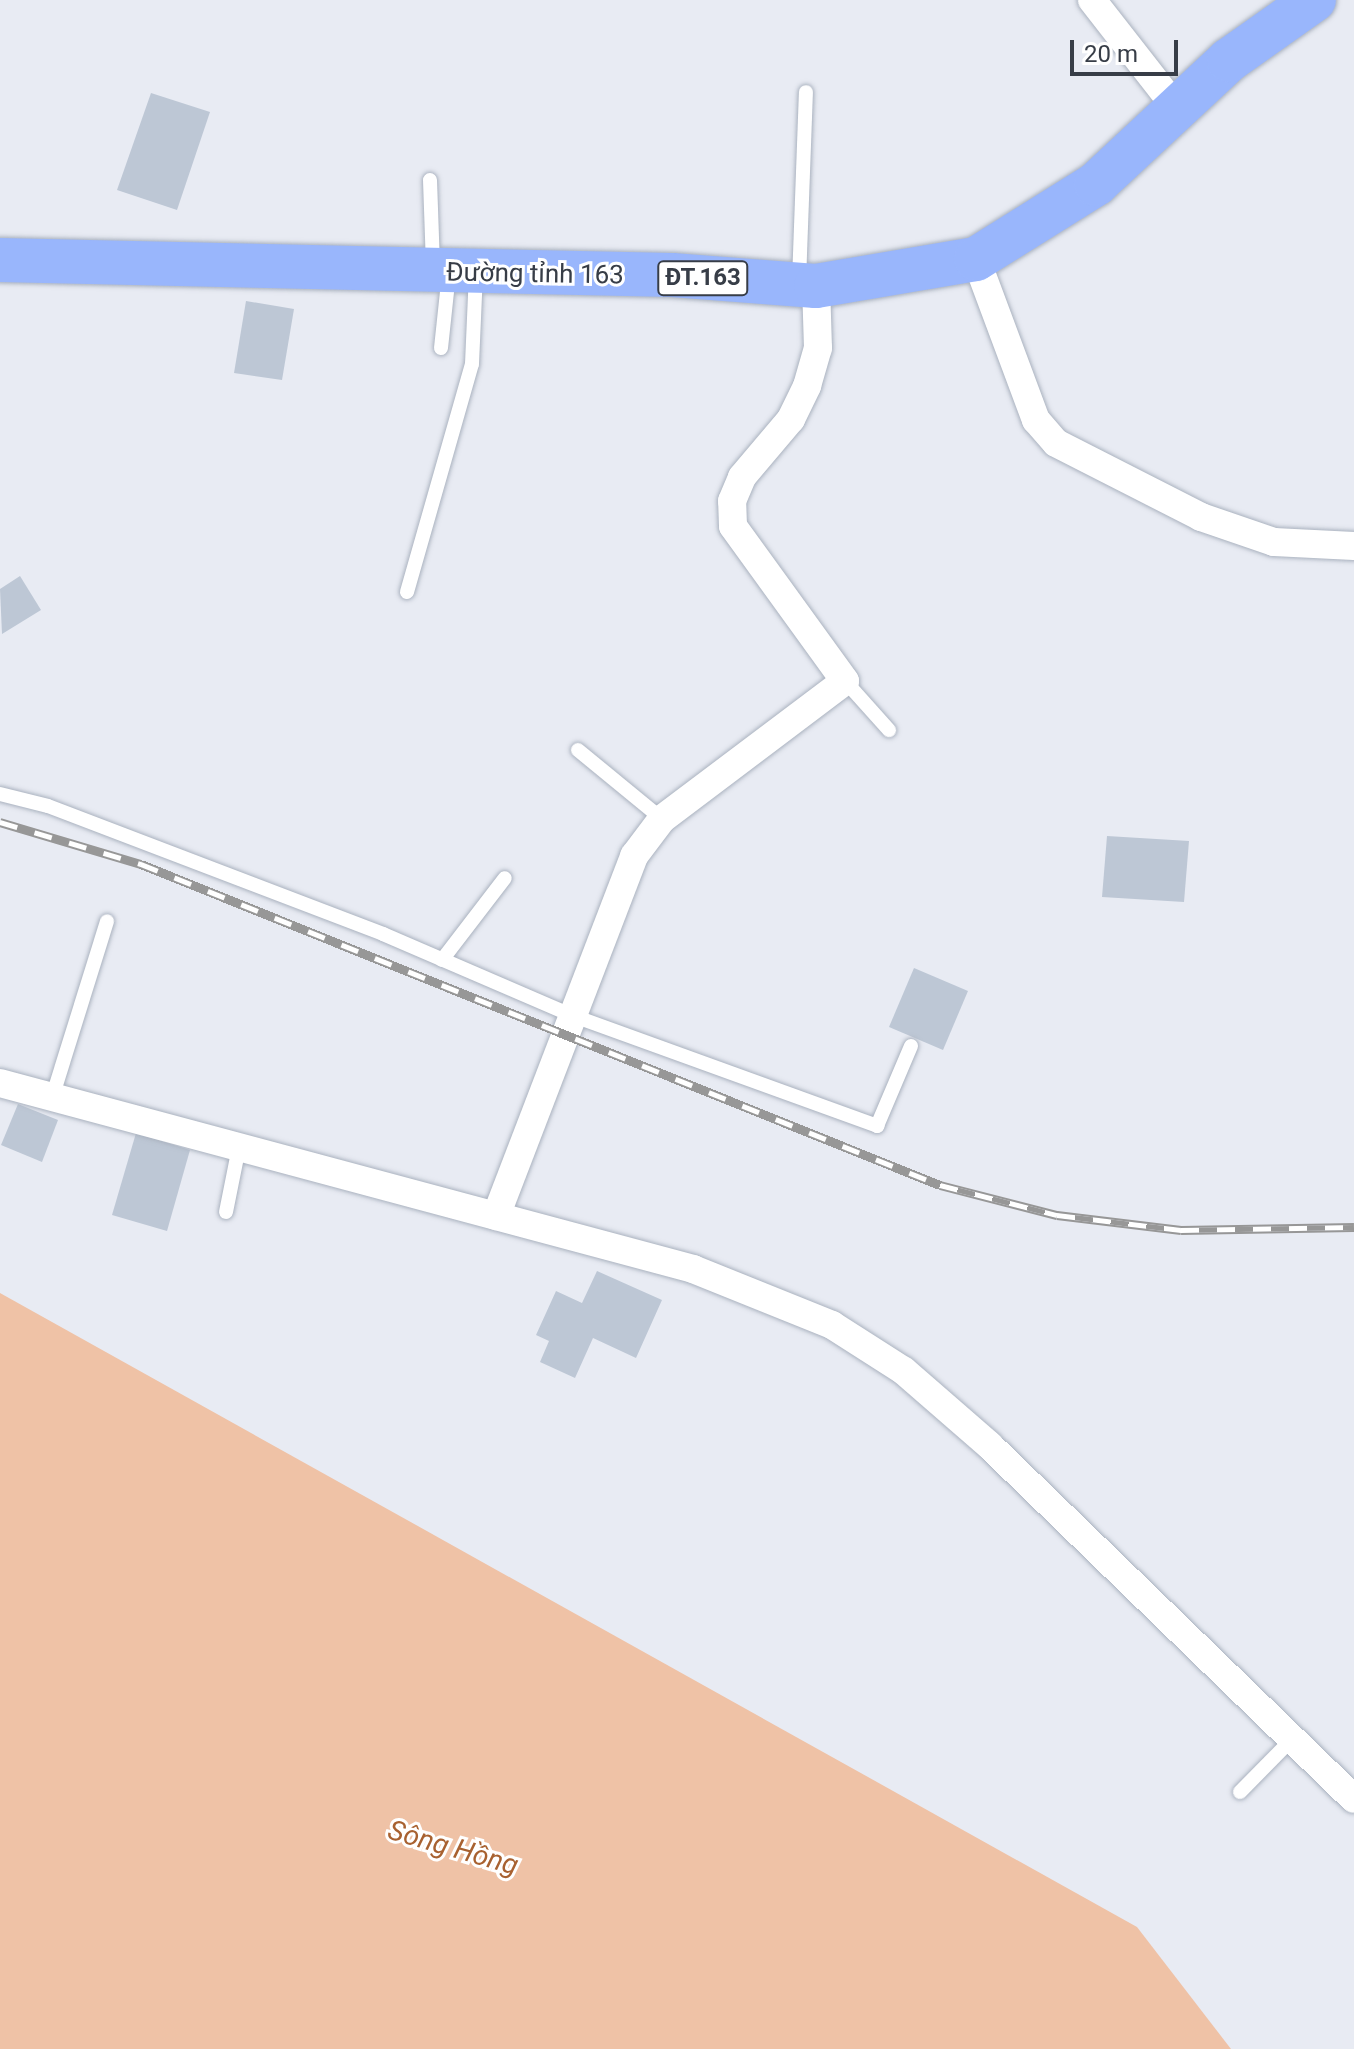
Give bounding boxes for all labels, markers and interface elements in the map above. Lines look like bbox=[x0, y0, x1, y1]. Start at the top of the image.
scale bar bbox=[1074, 24, 1182, 74]
text: 20 m bbox=[1084, 40, 1138, 68]
street label: Đường tỉnh 163 bbox=[446, 257, 624, 291]
road number: ĐT.163 bbox=[657, 258, 749, 298]
water label: Sông Hồng bbox=[384, 1813, 522, 1883]

